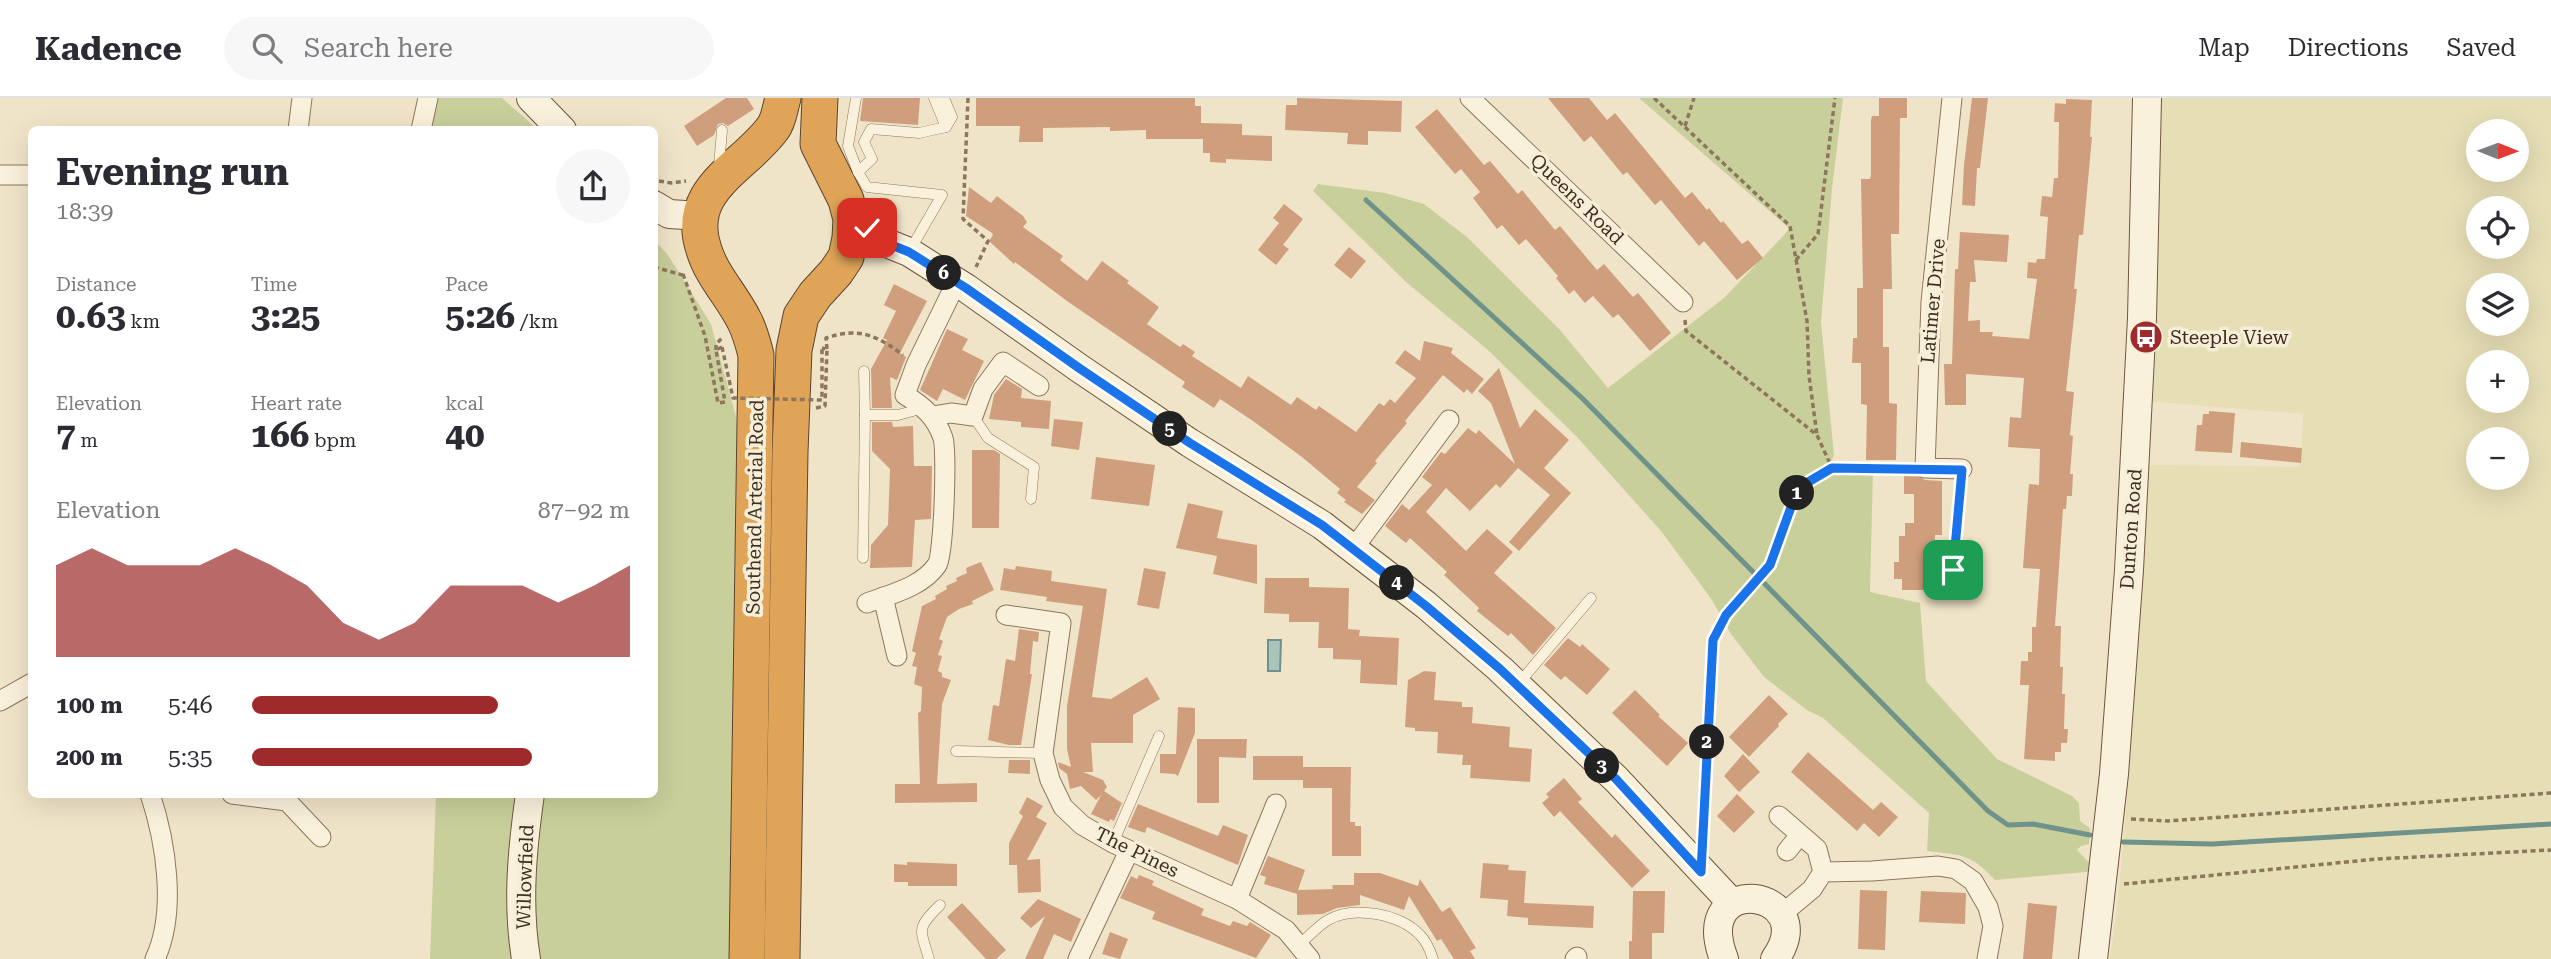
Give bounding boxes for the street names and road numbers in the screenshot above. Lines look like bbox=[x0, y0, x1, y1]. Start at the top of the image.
street label: Queens Road bbox=[1526, 149, 1628, 249]
street label: Latimer Drive bbox=[1916, 238, 1950, 364]
street label: Southend Arterial Road bbox=[742, 399, 768, 615]
street label: Dunton Road bbox=[2115, 468, 2147, 590]
street label: The Pines bbox=[1091, 822, 1183, 882]
street label: Willowfield bbox=[512, 824, 538, 930]

